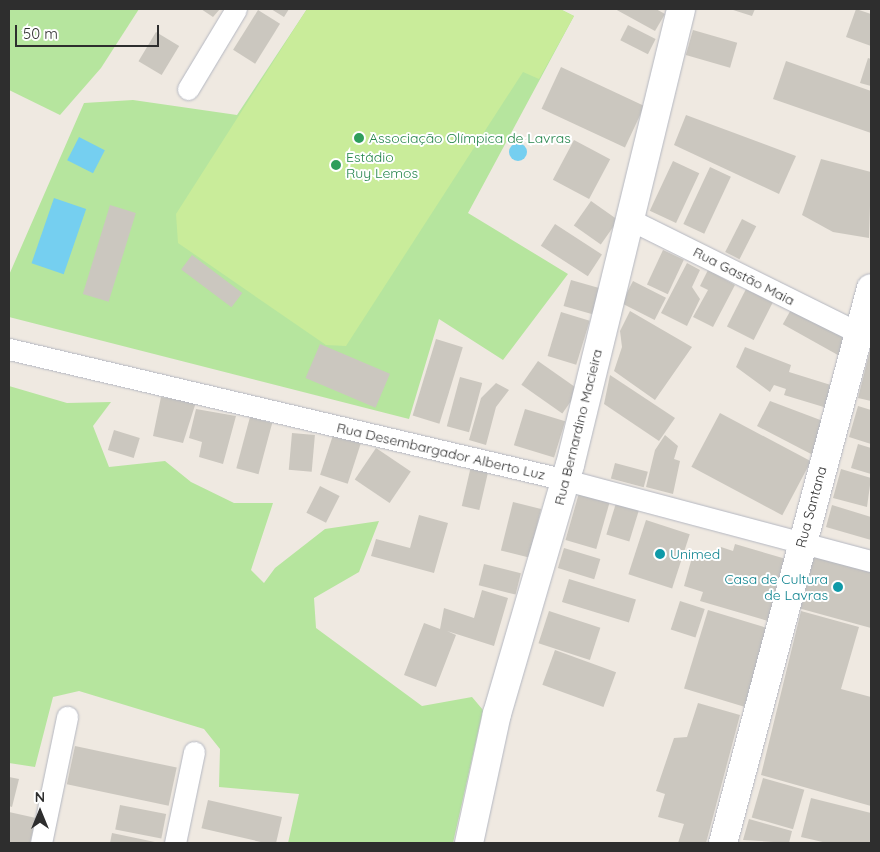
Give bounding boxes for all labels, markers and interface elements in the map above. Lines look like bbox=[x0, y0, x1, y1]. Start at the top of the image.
scale bar bbox=[18, 15, 161, 47]
text: 50 m bbox=[23, 24, 58, 43]
place label: Associação Olímpica de Lavras bbox=[369, 130, 571, 146]
marker: Associação Olímpica de Lavras bbox=[353, 132, 365, 144]
place label: Estádio Ruy Lemos bbox=[346, 149, 418, 182]
marker: Estádio Ruy Lemos bbox=[330, 159, 342, 171]
street label: Rua Gastão Maia bbox=[690, 243, 798, 309]
street label: Rua Bernardino Macieira bbox=[550, 347, 606, 507]
street label: Rua Desembargador Alberto Luz bbox=[335, 419, 547, 483]
street label: Rua Santana bbox=[792, 464, 830, 550]
place label: Unimed bbox=[670, 546, 720, 562]
marker: Unimed bbox=[654, 548, 666, 560]
place label: Casa de Cultura de Lavras bbox=[724, 571, 828, 604]
marker: Casa de Cultura de Lavras bbox=[832, 581, 844, 593]
north arrow bbox=[15, 787, 65, 837]
text: N bbox=[35, 788, 45, 806]

